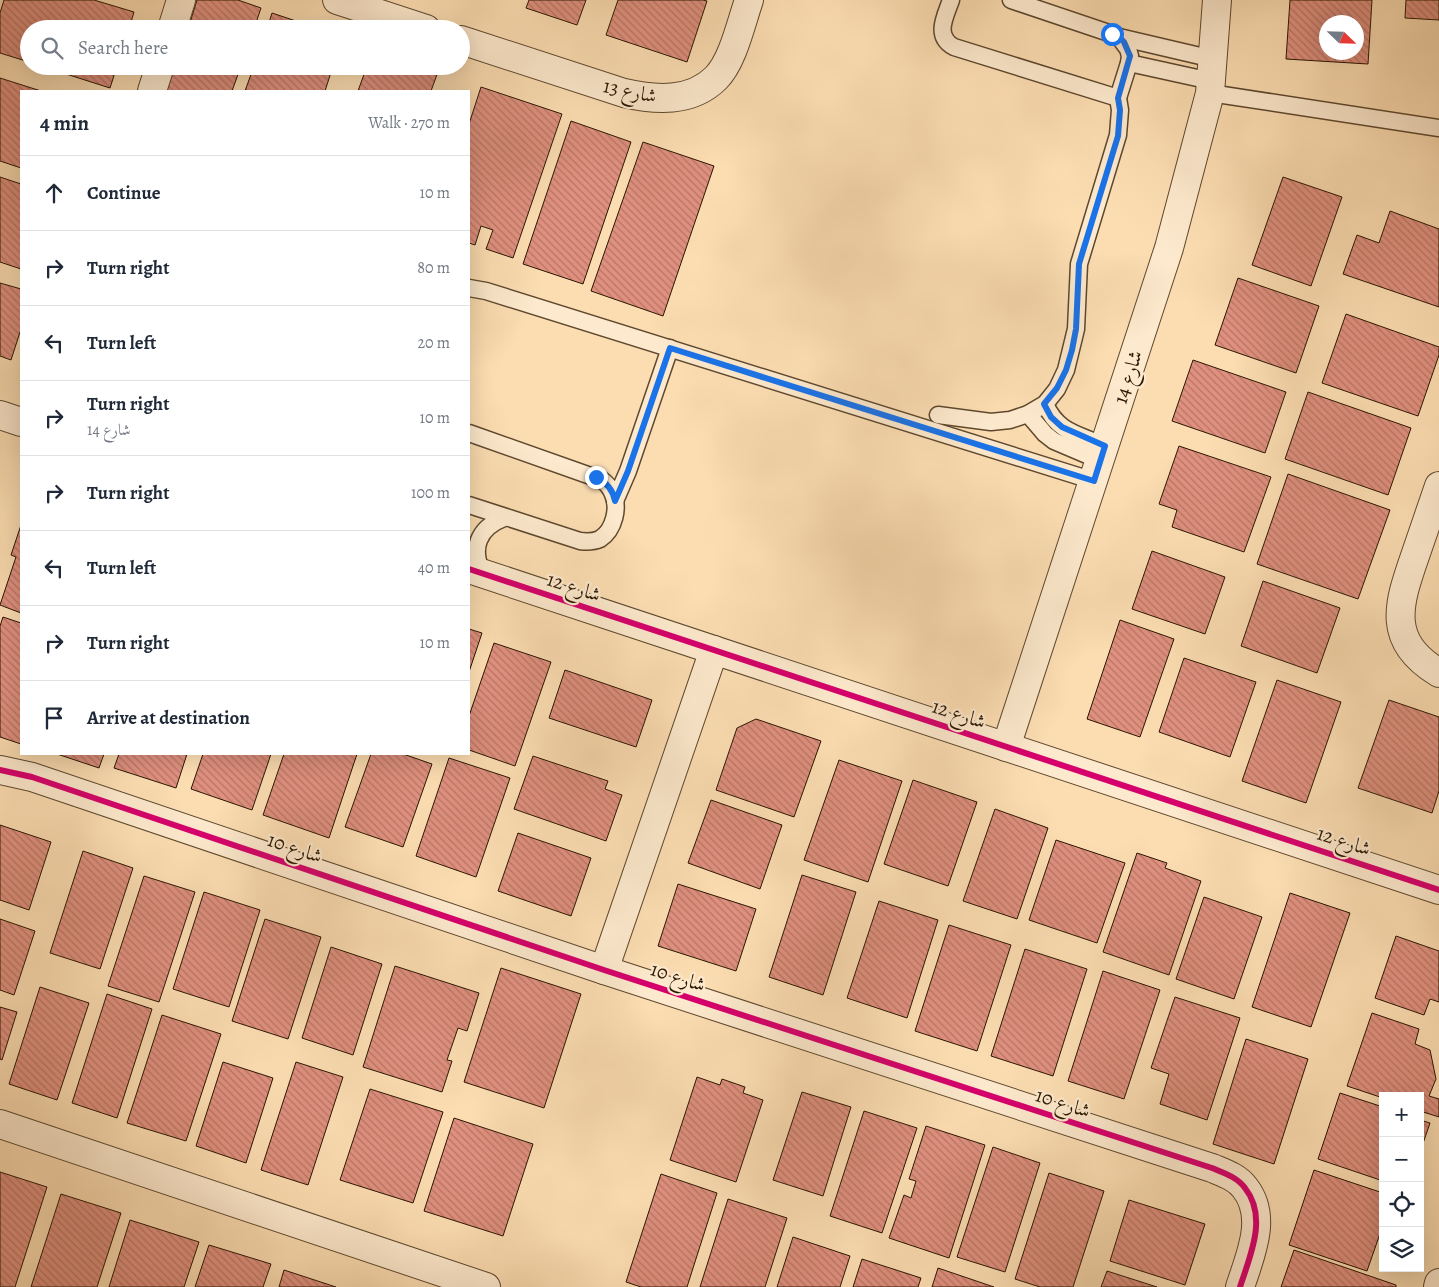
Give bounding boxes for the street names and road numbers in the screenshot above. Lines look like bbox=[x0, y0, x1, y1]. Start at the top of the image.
street label: شارع 13 bbox=[600, 72, 659, 114]
street label: شارع 14 bbox=[1107, 347, 1153, 408]
street label: شارع 12 bbox=[542, 566, 604, 612]
street label: شارع 12 bbox=[927, 693, 989, 739]
street label: شارع 12 bbox=[1312, 820, 1374, 866]
street label: شارع 10 bbox=[263, 826, 326, 874]
street label: شارع 10 bbox=[646, 955, 709, 1002]
street label: شارع 10 bbox=[1031, 1081, 1094, 1128]

